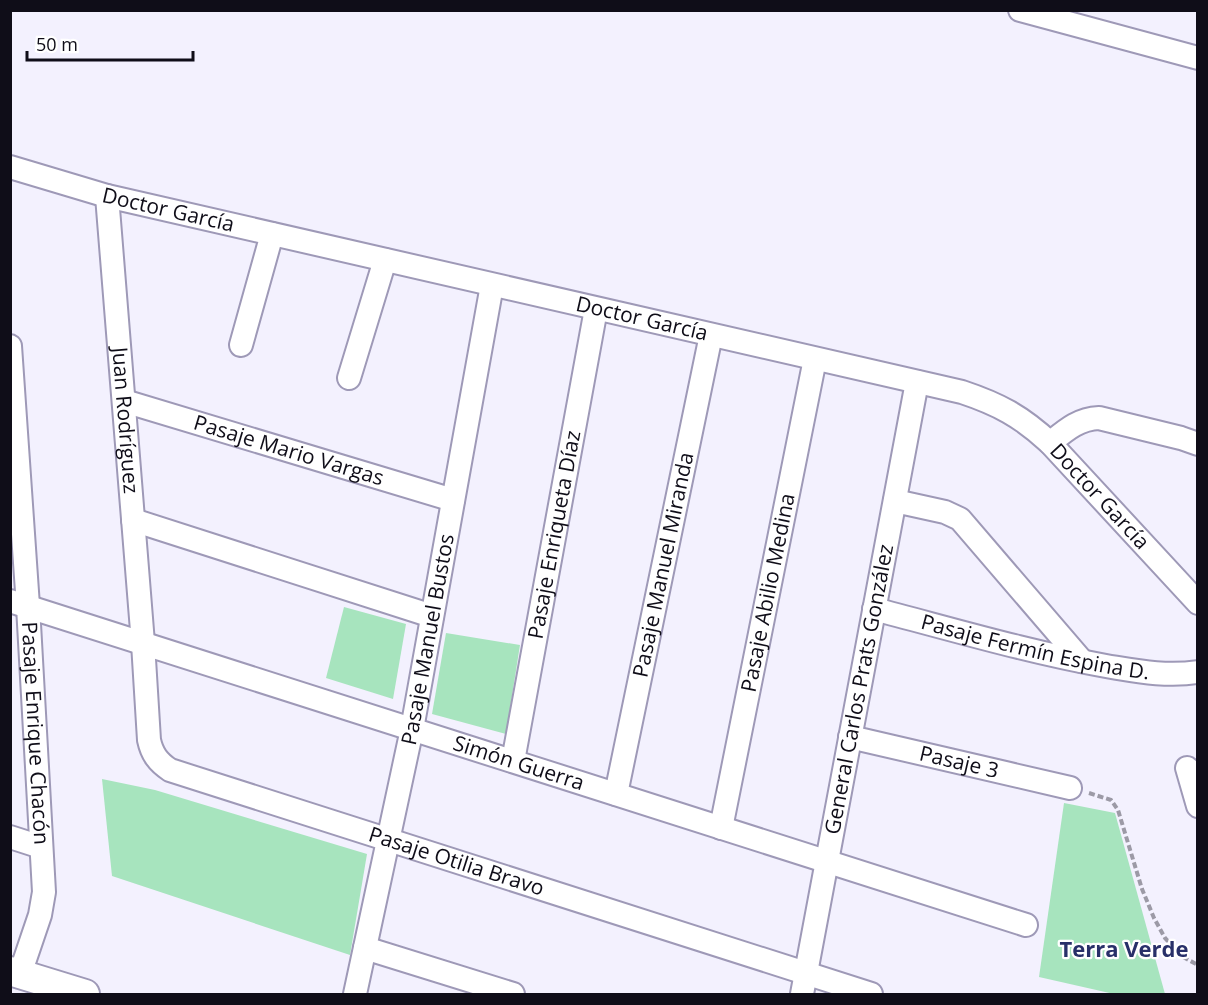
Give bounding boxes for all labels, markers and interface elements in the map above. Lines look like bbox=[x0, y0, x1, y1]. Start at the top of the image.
scale bar bbox=[27, 24, 194, 62]
text: 50 m bbox=[36, 32, 78, 56]
street label: Doctor García bbox=[100, 180, 237, 238]
street label: Doctor García bbox=[573, 289, 711, 346]
street label: Juan Rodríguez bbox=[106, 344, 146, 495]
street label: Pasaje Mario Vargas bbox=[191, 408, 387, 491]
street label: Pasaje Enriqueta Díaz bbox=[521, 428, 586, 641]
street label: Doctor García bbox=[1044, 437, 1156, 555]
street label: Pasaje Manuel Miranda bbox=[625, 450, 699, 680]
street label: Pasaje Abilio Medina bbox=[734, 491, 801, 694]
street label: Pasaje Manuel Bustos bbox=[394, 531, 460, 748]
street label: General Carlos Prats González bbox=[817, 541, 899, 837]
street label: Pasaje Fermín Espina D. bbox=[918, 607, 1151, 685]
street label: Pasaje Enrique Chacón bbox=[16, 621, 56, 845]
street label: Simón Guerra bbox=[450, 728, 588, 796]
street label: Pasaje 3 bbox=[917, 739, 1002, 784]
street label: Pasaje Otilia Bravo bbox=[366, 819, 548, 902]
district label: Terra Verde bbox=[1060, 933, 1188, 963]

